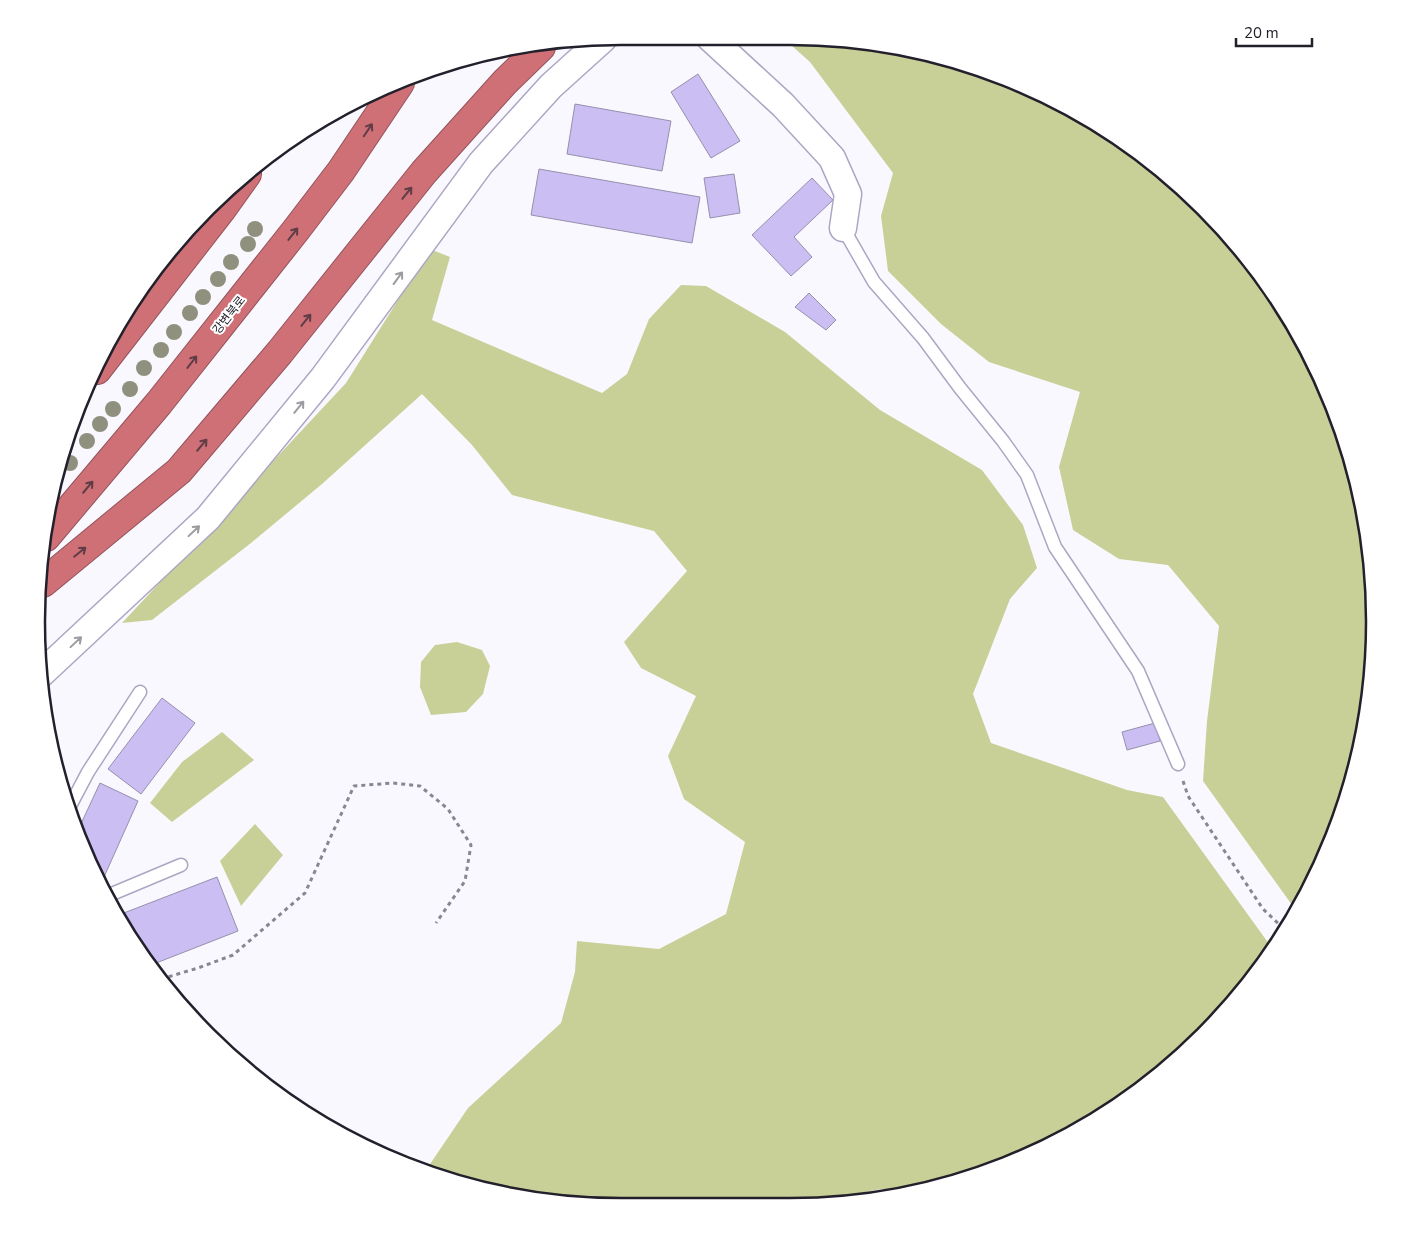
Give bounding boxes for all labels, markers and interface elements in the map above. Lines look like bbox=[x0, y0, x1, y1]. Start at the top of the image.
scale bar bbox=[1236, 15, 1312, 47]
text: 20 m bbox=[1244, 23, 1279, 43]
one-way arrow bbox=[363, 124, 373, 138]
one-way arrow bbox=[402, 187, 413, 200]
one-way arrow bbox=[287, 228, 298, 241]
one-way arrow bbox=[392, 272, 403, 285]
street label: 강변북로 bbox=[209, 293, 249, 337]
one-way arrow bbox=[301, 313, 311, 327]
one-way arrow bbox=[187, 356, 198, 369]
one-way arrow bbox=[294, 401, 305, 414]
one-way arrow bbox=[196, 438, 207, 451]
one-way arrow bbox=[83, 480, 94, 493]
one-way arrow bbox=[188, 525, 201, 537]
one-way arrow bbox=[73, 547, 86, 558]
one-way arrow bbox=[69, 636, 82, 648]

